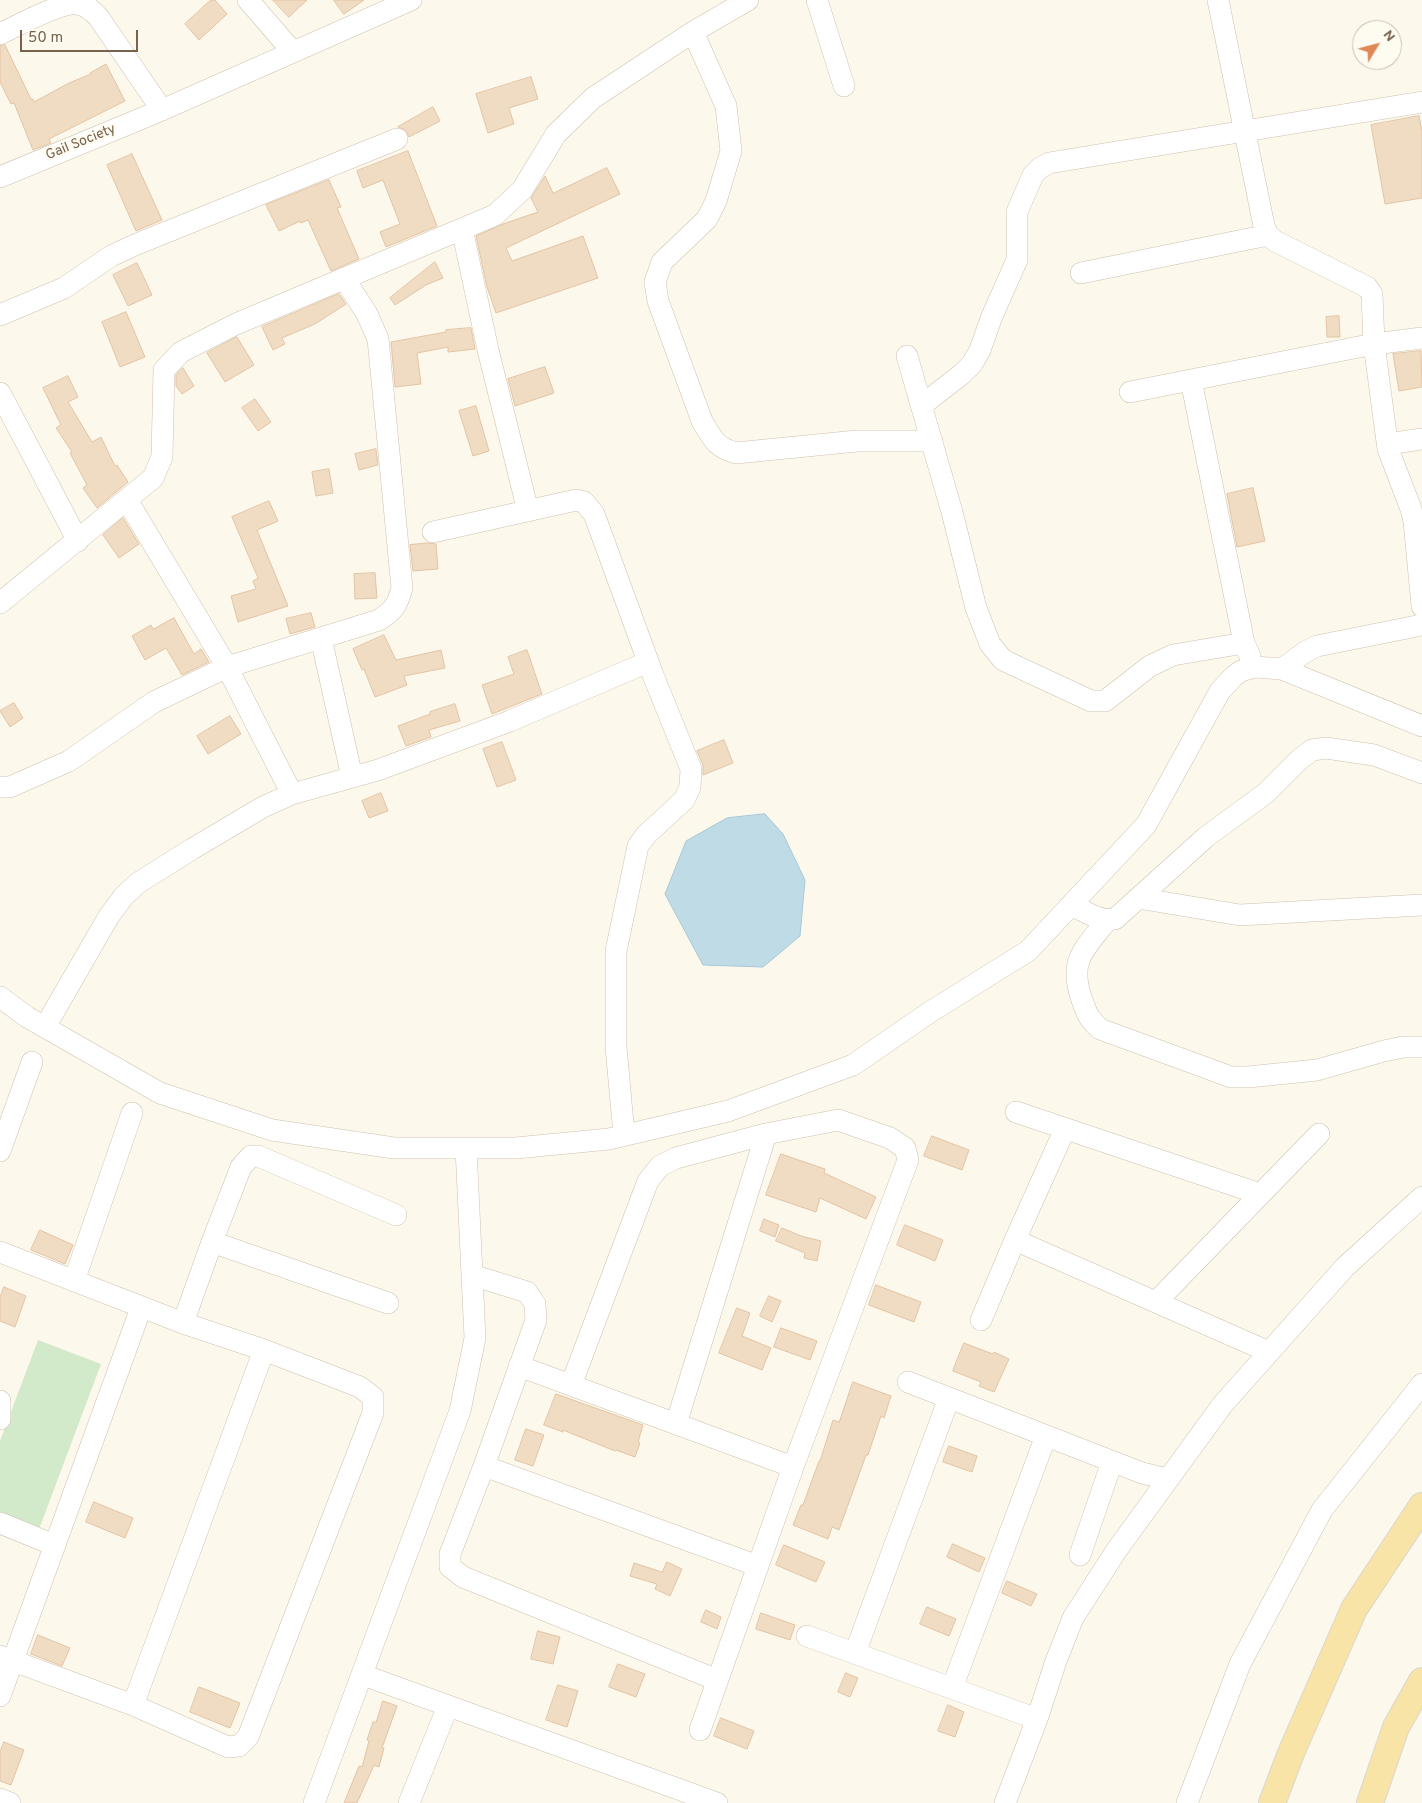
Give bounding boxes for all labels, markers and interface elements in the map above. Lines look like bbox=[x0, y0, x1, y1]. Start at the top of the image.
scale bar bbox=[22, 20, 140, 52]
north arrow bbox=[1352, 20, 1402, 70]
text: N bbox=[1379, 27, 1398, 45]
text: 50 m bbox=[28, 29, 63, 48]
street label: Gail Society bbox=[44, 121, 118, 165]

